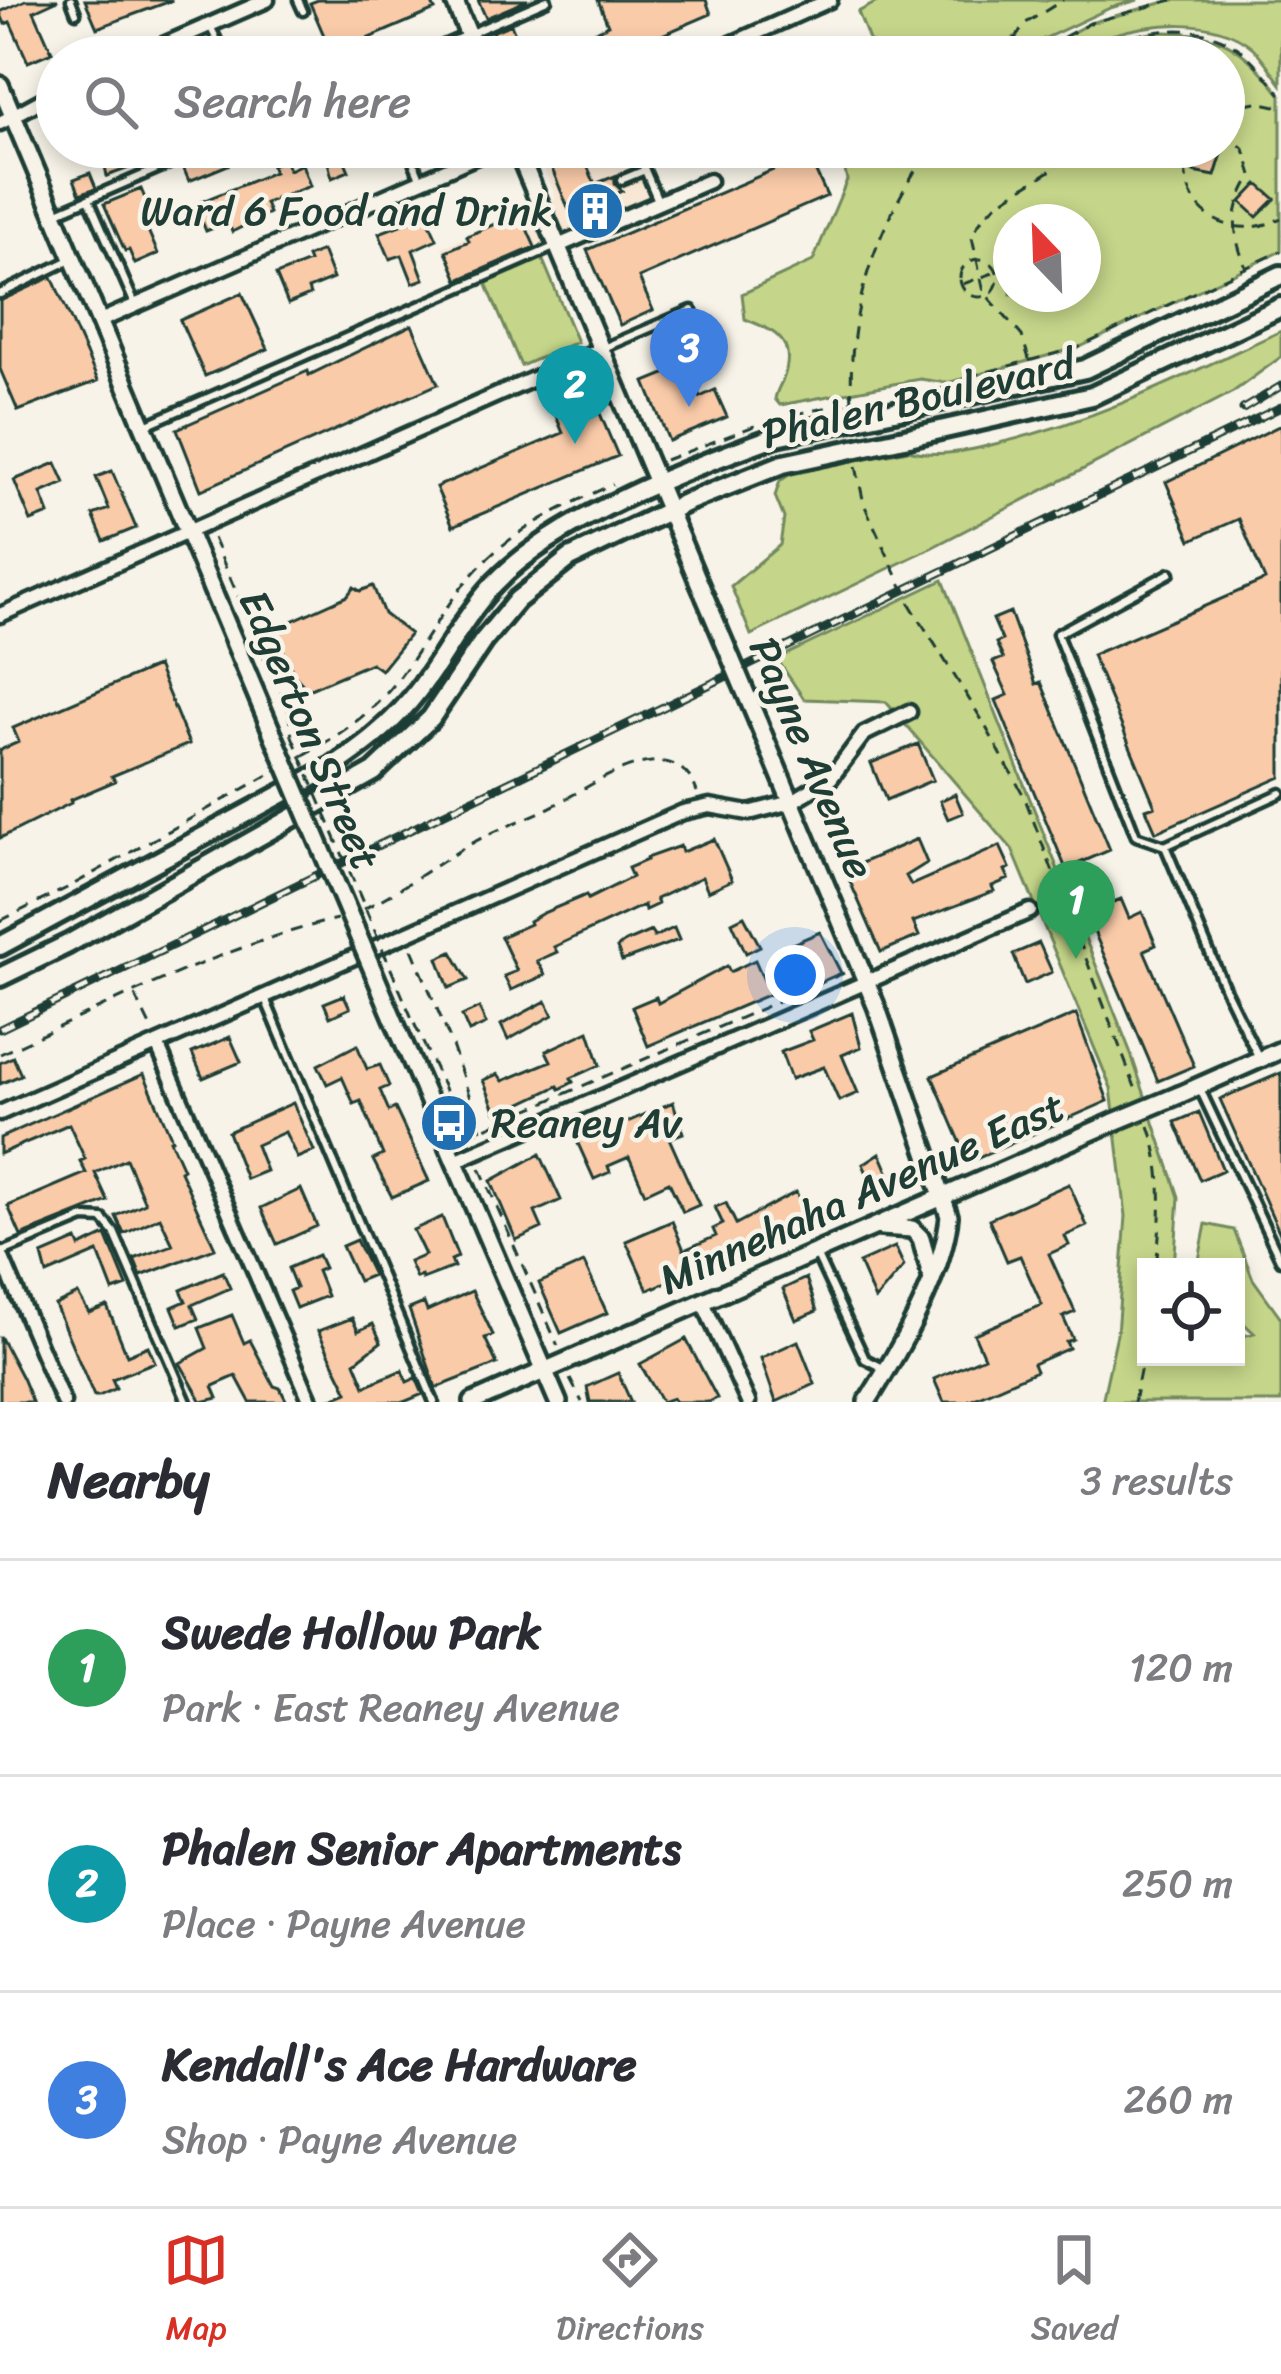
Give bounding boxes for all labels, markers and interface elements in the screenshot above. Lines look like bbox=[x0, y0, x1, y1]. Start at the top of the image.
search box bbox=[36, 36, 1245, 168]
text: Search here bbox=[174, 62, 411, 142]
icon: search bbox=[78, 69, 144, 135]
place label: Ward 6 Food and Drink bbox=[140, 174, 553, 248]
building icon: Ward 6 Food and Drink bbox=[564, 180, 626, 242]
north arrow bbox=[993, 204, 1101, 312]
pin: 3 bbox=[650, 308, 728, 407]
street label: Phalen Boulevard bbox=[754, 326, 1085, 471]
pin: 2 bbox=[536, 345, 614, 444]
street label: Edgerton Street bbox=[217, 578, 403, 882]
street label: Payne Avenue bbox=[728, 625, 896, 891]
pin: 1 bbox=[1037, 860, 1115, 959]
your location bbox=[765, 945, 825, 1005]
street label: Minnehaha Avenue East bbox=[647, 1070, 1077, 1316]
place label: Reaney Av bbox=[491, 1086, 683, 1160]
bus stop icon: Reaney Av bbox=[418, 1092, 480, 1154]
map controls bbox=[1137, 1258, 1245, 1366]
button: locate bbox=[1137, 1258, 1245, 1366]
text: Nearby bbox=[48, 1435, 209, 1525]
text: 3 results bbox=[1080, 1446, 1233, 1515]
text: Swede Hollow Park bbox=[162, 1593, 541, 1673]
text: 1 bbox=[79, 1633, 95, 1702]
text: 120 m bbox=[1129, 1633, 1233, 1702]
text: Park · East Reaney Avenue bbox=[162, 1673, 620, 1742]
text: Phalen Senior Apartments bbox=[162, 1809, 681, 1889]
text: 2 bbox=[76, 1849, 98, 1918]
text: 250 m bbox=[1122, 1849, 1233, 1918]
text: Place · Payne Avenue bbox=[162, 1889, 526, 1958]
text: Kendall's Ace Hardware bbox=[162, 2025, 637, 2105]
text: 3 bbox=[76, 2065, 98, 2134]
text: 260 m bbox=[1124, 2065, 1233, 2134]
text: Shop · Payne Avenue bbox=[162, 2105, 517, 2174]
tab: Map bbox=[163, 2227, 229, 2357]
tab: Directions bbox=[556, 2227, 704, 2357]
tab: Saved bbox=[1031, 2227, 1118, 2357]

